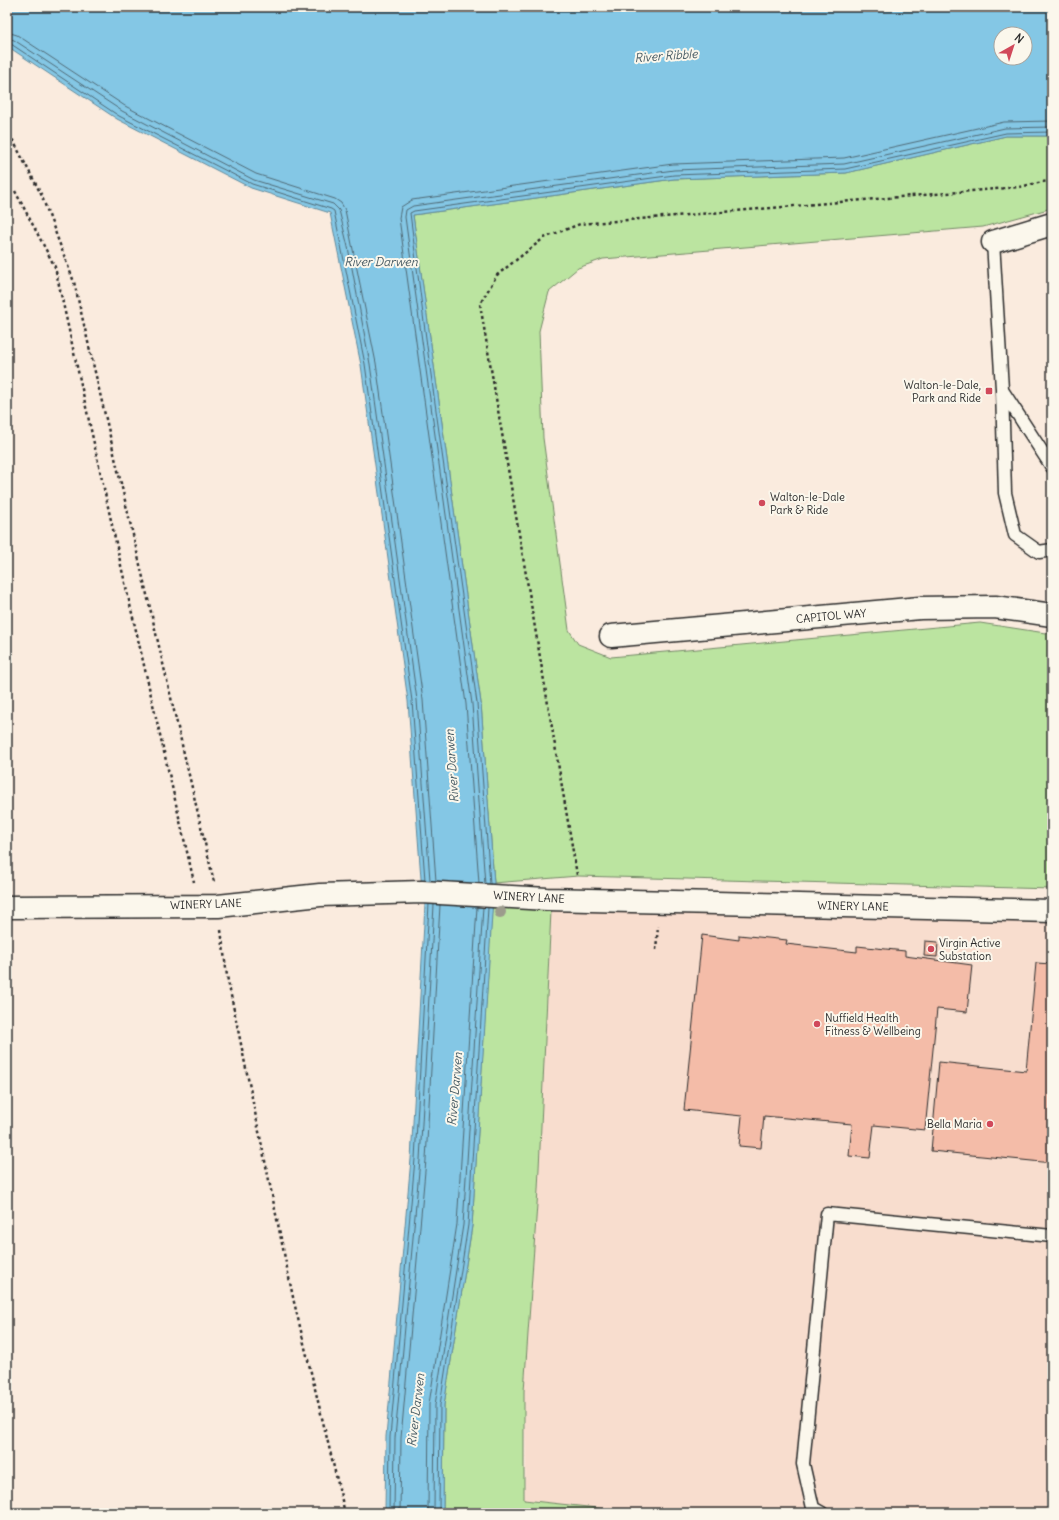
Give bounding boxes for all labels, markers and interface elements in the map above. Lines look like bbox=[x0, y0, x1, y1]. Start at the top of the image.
north arrow bbox=[993, 26, 1033, 66]
text: N bbox=[1012, 30, 1027, 46]
water label: River Ribble bbox=[634, 46, 699, 65]
water label: River Darwen bbox=[344, 254, 419, 269]
place label: Walton-le-Dale, Park and Ride bbox=[904, 378, 981, 405]
marker: Walton-le-Dale, Park and Ride bbox=[984, 386, 994, 396]
place label: Walton-le-Dale Park & Ride bbox=[770, 490, 845, 517]
marker: Walton-le-Dale Park & Ride bbox=[757, 498, 767, 508]
street label: CAPITOL WAY bbox=[795, 606, 867, 626]
water label: River Darwen bbox=[441, 728, 462, 803]
street label: WINERY LANE bbox=[493, 888, 565, 906]
street label: WINERY LANE bbox=[170, 896, 242, 912]
street label: WINERY LANE bbox=[817, 898, 889, 914]
place label: Virgin Active Substation bbox=[939, 936, 1000, 963]
marker: Virgin Active Substation bbox=[926, 944, 936, 954]
place label: Nuffield Health Fitness & Wellbeing bbox=[825, 1011, 921, 1038]
marker: Nuffield Health Fitness & Wellbeing bbox=[812, 1019, 822, 1029]
water label: River Darwen bbox=[444, 1051, 465, 1126]
place label: Bella Maria bbox=[927, 1117, 982, 1131]
marker: Bella Maria bbox=[985, 1119, 995, 1129]
water label: River Darwen bbox=[404, 1372, 428, 1447]

